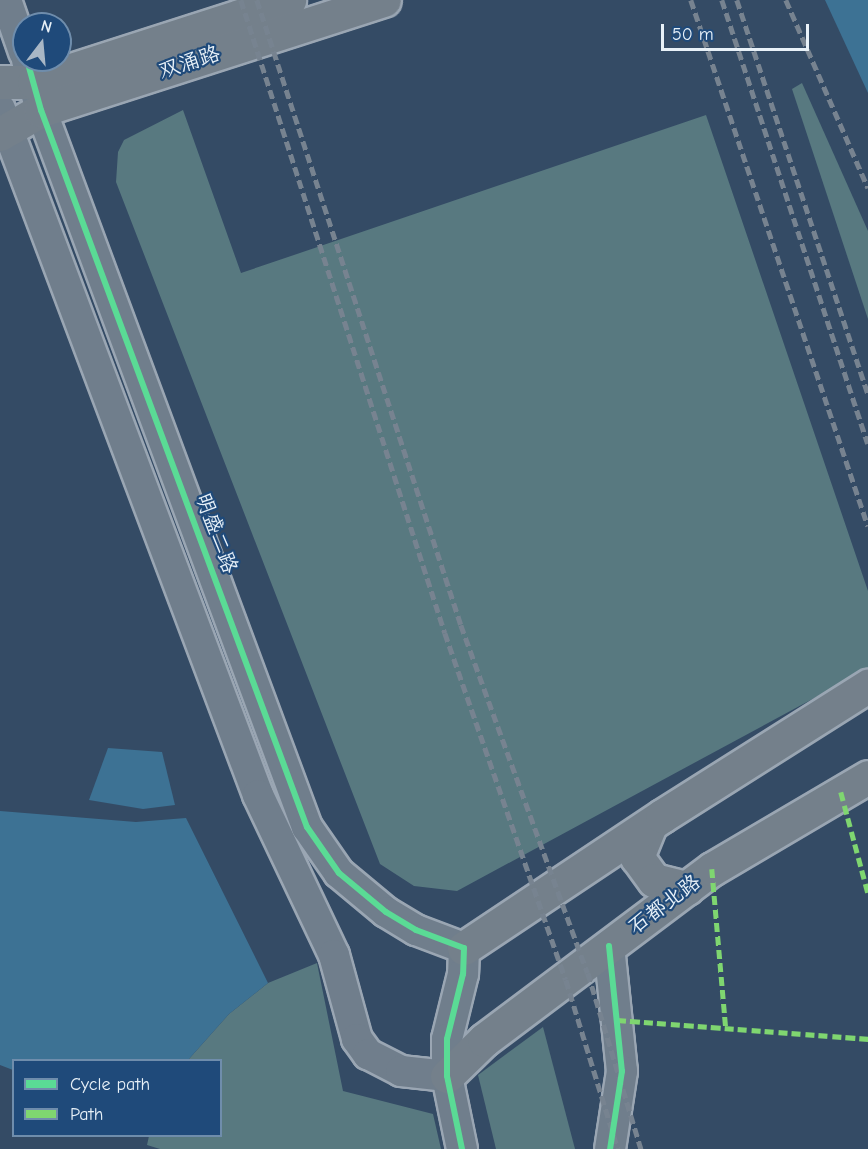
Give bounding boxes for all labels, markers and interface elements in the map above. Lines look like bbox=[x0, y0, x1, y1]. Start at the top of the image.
north arrow bbox=[12, 12, 72, 72]
scale bar bbox=[664, 12, 812, 50]
text: N bbox=[39, 17, 54, 37]
text: 50 m bbox=[672, 24, 714, 45]
street label: 双涌路 bbox=[155, 40, 223, 84]
street label: 明盛二路 bbox=[191, 489, 243, 577]
street label: 石都北路 bbox=[623, 869, 705, 939]
legend bbox=[12, 1059, 222, 1137]
text: Cycle path bbox=[70, 1074, 150, 1095]
text: Path bbox=[70, 1104, 103, 1125]

